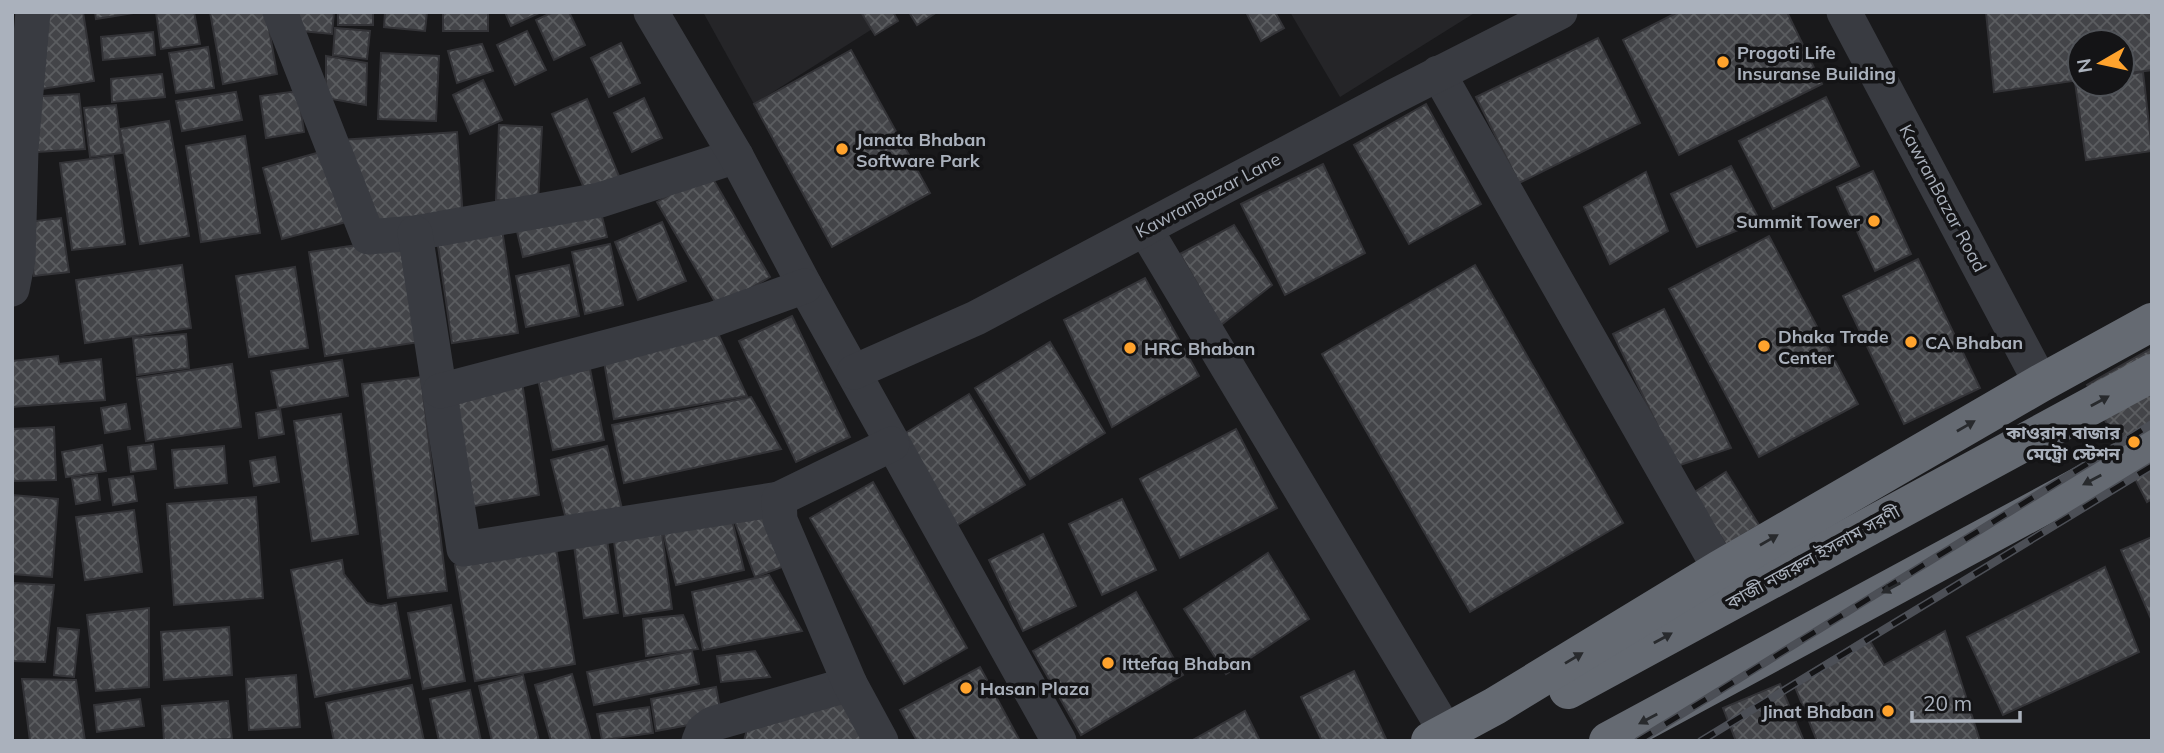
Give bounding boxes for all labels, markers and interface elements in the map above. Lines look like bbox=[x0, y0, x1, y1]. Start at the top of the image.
north arrow bbox=[2066, 28, 2136, 98]
place label: Progoti Life Insuranse Building bbox=[1737, 41, 1896, 85]
marker: Progoti Life Insuranse Building bbox=[1715, 54, 1731, 70]
text: N bbox=[2071, 57, 2097, 75]
street label: KawranBazar Road bbox=[1894, 120, 1992, 276]
place label: Janata Bhaban Software Park bbox=[856, 128, 986, 172]
marker: Janata Bhaban Software Park bbox=[834, 141, 850, 157]
street label: KawranBazar Lane bbox=[1132, 147, 1284, 243]
place label: Summit Tower bbox=[1736, 210, 1861, 233]
marker: Summit Tower bbox=[1866, 213, 1882, 229]
place label: Dhaka Trade Center bbox=[1778, 325, 1889, 369]
place label: CA Bhaban bbox=[1925, 331, 2023, 354]
marker: CA Bhaban bbox=[1903, 334, 1919, 350]
place label: HRC Bhaban bbox=[1144, 337, 1255, 360]
marker: Dhaka Trade Center bbox=[1756, 338, 1772, 354]
marker: HRC Bhaban bbox=[1122, 340, 1138, 356]
one-way arrow bbox=[2090, 395, 2110, 407]
one-way arrow bbox=[1956, 421, 1976, 433]
place label: কাওরান বাজার মেট্রো স্টেশন bbox=[2005, 421, 2121, 465]
marker: কাওরান বাজার মেট্রো স্টেশন bbox=[2126, 434, 2142, 450]
one-way arrow bbox=[2081, 473, 2101, 485]
street label: কাজী নজরুল ইসলাম সরণী bbox=[1721, 500, 1904, 615]
one-way arrow bbox=[1759, 534, 1779, 546]
one-way arrow bbox=[1881, 581, 1901, 593]
one-way arrow bbox=[1654, 632, 1673, 644]
one-way arrow bbox=[1565, 651, 1584, 664]
place label: Ittefaq Bhaban bbox=[1122, 652, 1251, 675]
marker: Ittefaq Bhaban bbox=[1100, 655, 1116, 671]
place label: Hasan Plaza bbox=[980, 677, 1089, 700]
marker: Hasan Plaza bbox=[958, 680, 974, 696]
scale bar bbox=[1912, 680, 2021, 724]
text: 20 m bbox=[1923, 690, 1972, 716]
place label: Jinat Bhaban bbox=[1761, 700, 1874, 723]
marker: Jinat Bhaban bbox=[1880, 703, 1896, 719]
one-way arrow bbox=[1638, 713, 1658, 725]

